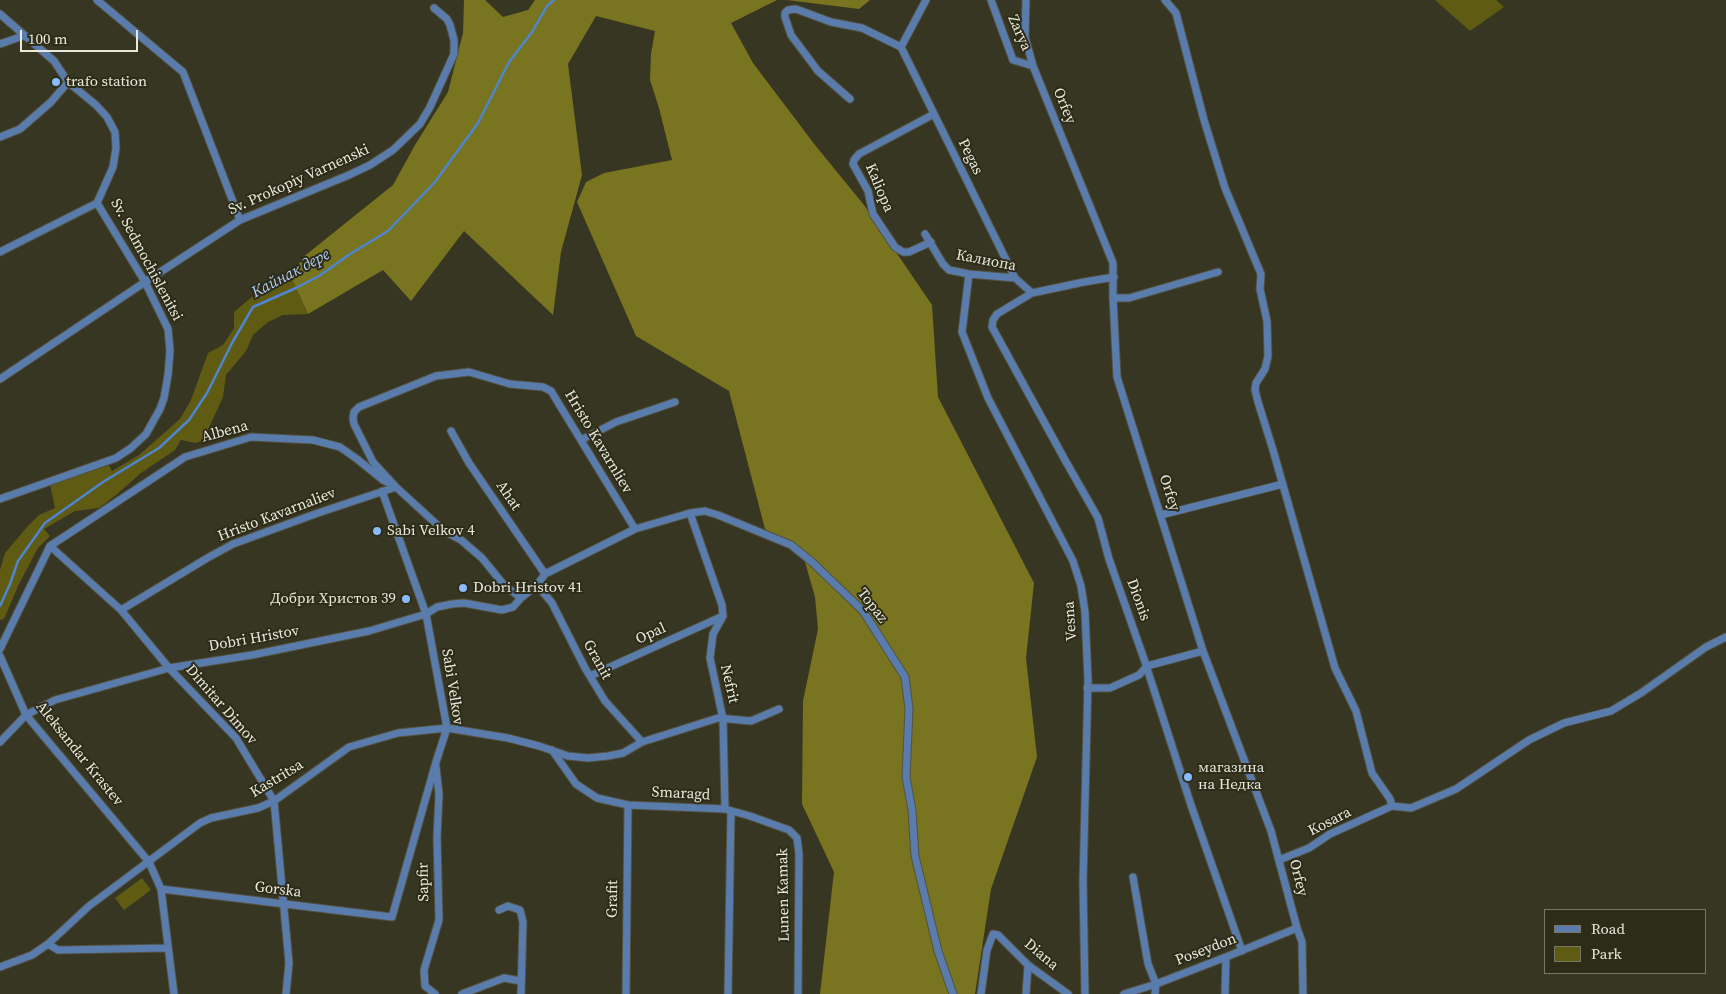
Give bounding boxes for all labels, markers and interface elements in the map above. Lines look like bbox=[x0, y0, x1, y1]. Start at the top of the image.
street label: Zarya bbox=[1003, 12, 1035, 54]
scale bar bbox=[22, 20, 140, 52]
text: 100 m bbox=[28, 28, 68, 49]
place label: trafo station bbox=[66, 73, 147, 91]
marker: trafo station bbox=[50, 76, 62, 88]
street label: Orfey bbox=[1049, 85, 1079, 127]
street label: Pegas bbox=[954, 136, 986, 178]
street label: Sv. Prokopiy Varnenski bbox=[226, 141, 372, 219]
street label: Kaliopa bbox=[861, 161, 897, 215]
street label: Sv. Sedmochislenitsi bbox=[106, 196, 186, 324]
water label: Кайнак дере bbox=[249, 245, 333, 303]
street label: Калиопа bbox=[954, 246, 1018, 276]
street label: Hristo Kavarnliev bbox=[560, 387, 636, 497]
street label: Albena bbox=[200, 417, 250, 447]
street label: Orfey bbox=[1155, 473, 1183, 513]
street label: Ahat bbox=[492, 478, 524, 514]
street label: Hristo Kavarnaliev bbox=[215, 484, 339, 546]
place label: Sabi Velkov 4 bbox=[387, 522, 475, 540]
marker: Sabi Velkov 4 bbox=[371, 525, 383, 537]
street label: Dionis bbox=[1122, 577, 1154, 623]
place label: Dobri Hristov 41 bbox=[473, 579, 583, 597]
marker: Dobri Hristov 41 bbox=[457, 582, 469, 594]
street label: Topaz bbox=[853, 585, 891, 627]
place label: Добри Христов 39 bbox=[270, 590, 396, 608]
marker: Добри Христов 39 bbox=[400, 593, 412, 605]
street label: Vesna bbox=[1061, 600, 1081, 642]
street label: Opal bbox=[633, 619, 669, 649]
street label: Dobri Hristov bbox=[207, 622, 301, 656]
street label: Granit bbox=[579, 637, 615, 683]
street label: Sabi Velkov bbox=[437, 648, 467, 726]
street label: Dimitar Dimov bbox=[181, 661, 261, 749]
street label: Nefrit bbox=[716, 663, 742, 705]
street label: Aleksandar Krastev bbox=[31, 698, 127, 810]
street label: Kastritsa bbox=[247, 756, 307, 802]
place label: магазина на Недка bbox=[1198, 759, 1264, 794]
marker: магазина на Недка bbox=[1182, 771, 1194, 783]
street label: Smaragd bbox=[651, 783, 711, 805]
street label: Kosara bbox=[1305, 804, 1355, 840]
street label: Lunen Kamak bbox=[774, 848, 794, 942]
street label: Orfey bbox=[1285, 858, 1311, 898]
street label: Sapfir bbox=[415, 862, 433, 902]
street label: Gorska bbox=[254, 878, 302, 902]
street label: Grafit bbox=[604, 880, 622, 918]
legend bbox=[1544, 909, 1706, 974]
text: Road bbox=[1591, 918, 1625, 939]
street label: Poseydon bbox=[1173, 930, 1239, 970]
street label: Diana bbox=[1020, 935, 1062, 975]
text: Park bbox=[1591, 943, 1622, 964]

